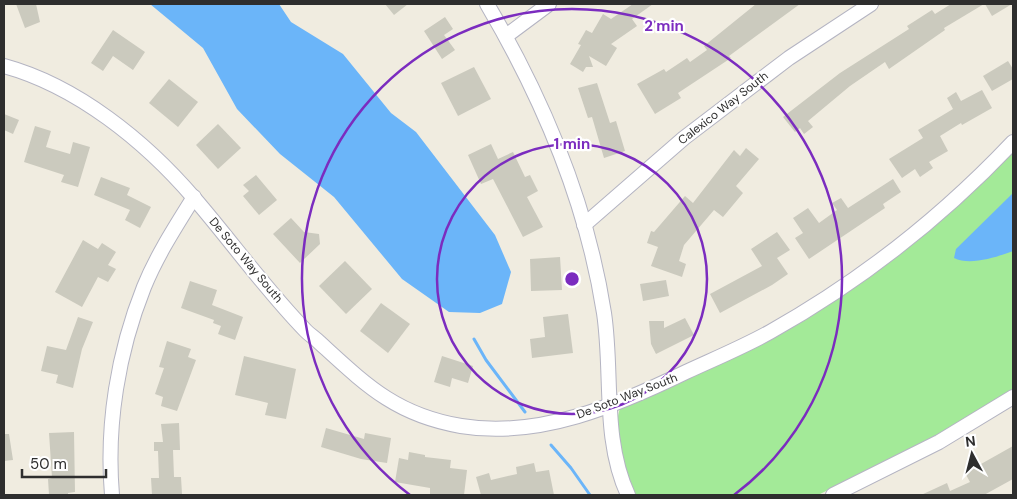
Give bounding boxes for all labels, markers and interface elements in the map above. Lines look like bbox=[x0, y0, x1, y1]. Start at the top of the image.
text: 2 min bbox=[644, 16, 684, 36]
street label: Calexico Way South bbox=[675, 68, 771, 148]
text: 1 min bbox=[554, 134, 590, 154]
street label: De Soto Way South bbox=[206, 214, 286, 306]
centre of rings bbox=[563, 270, 581, 288]
street label: De Soto Way South bbox=[574, 369, 680, 423]
north arrow bbox=[947, 429, 997, 479]
text: N bbox=[964, 432, 977, 451]
scale bar bbox=[22, 446, 106, 478]
text: 50 m bbox=[30, 454, 67, 474]

